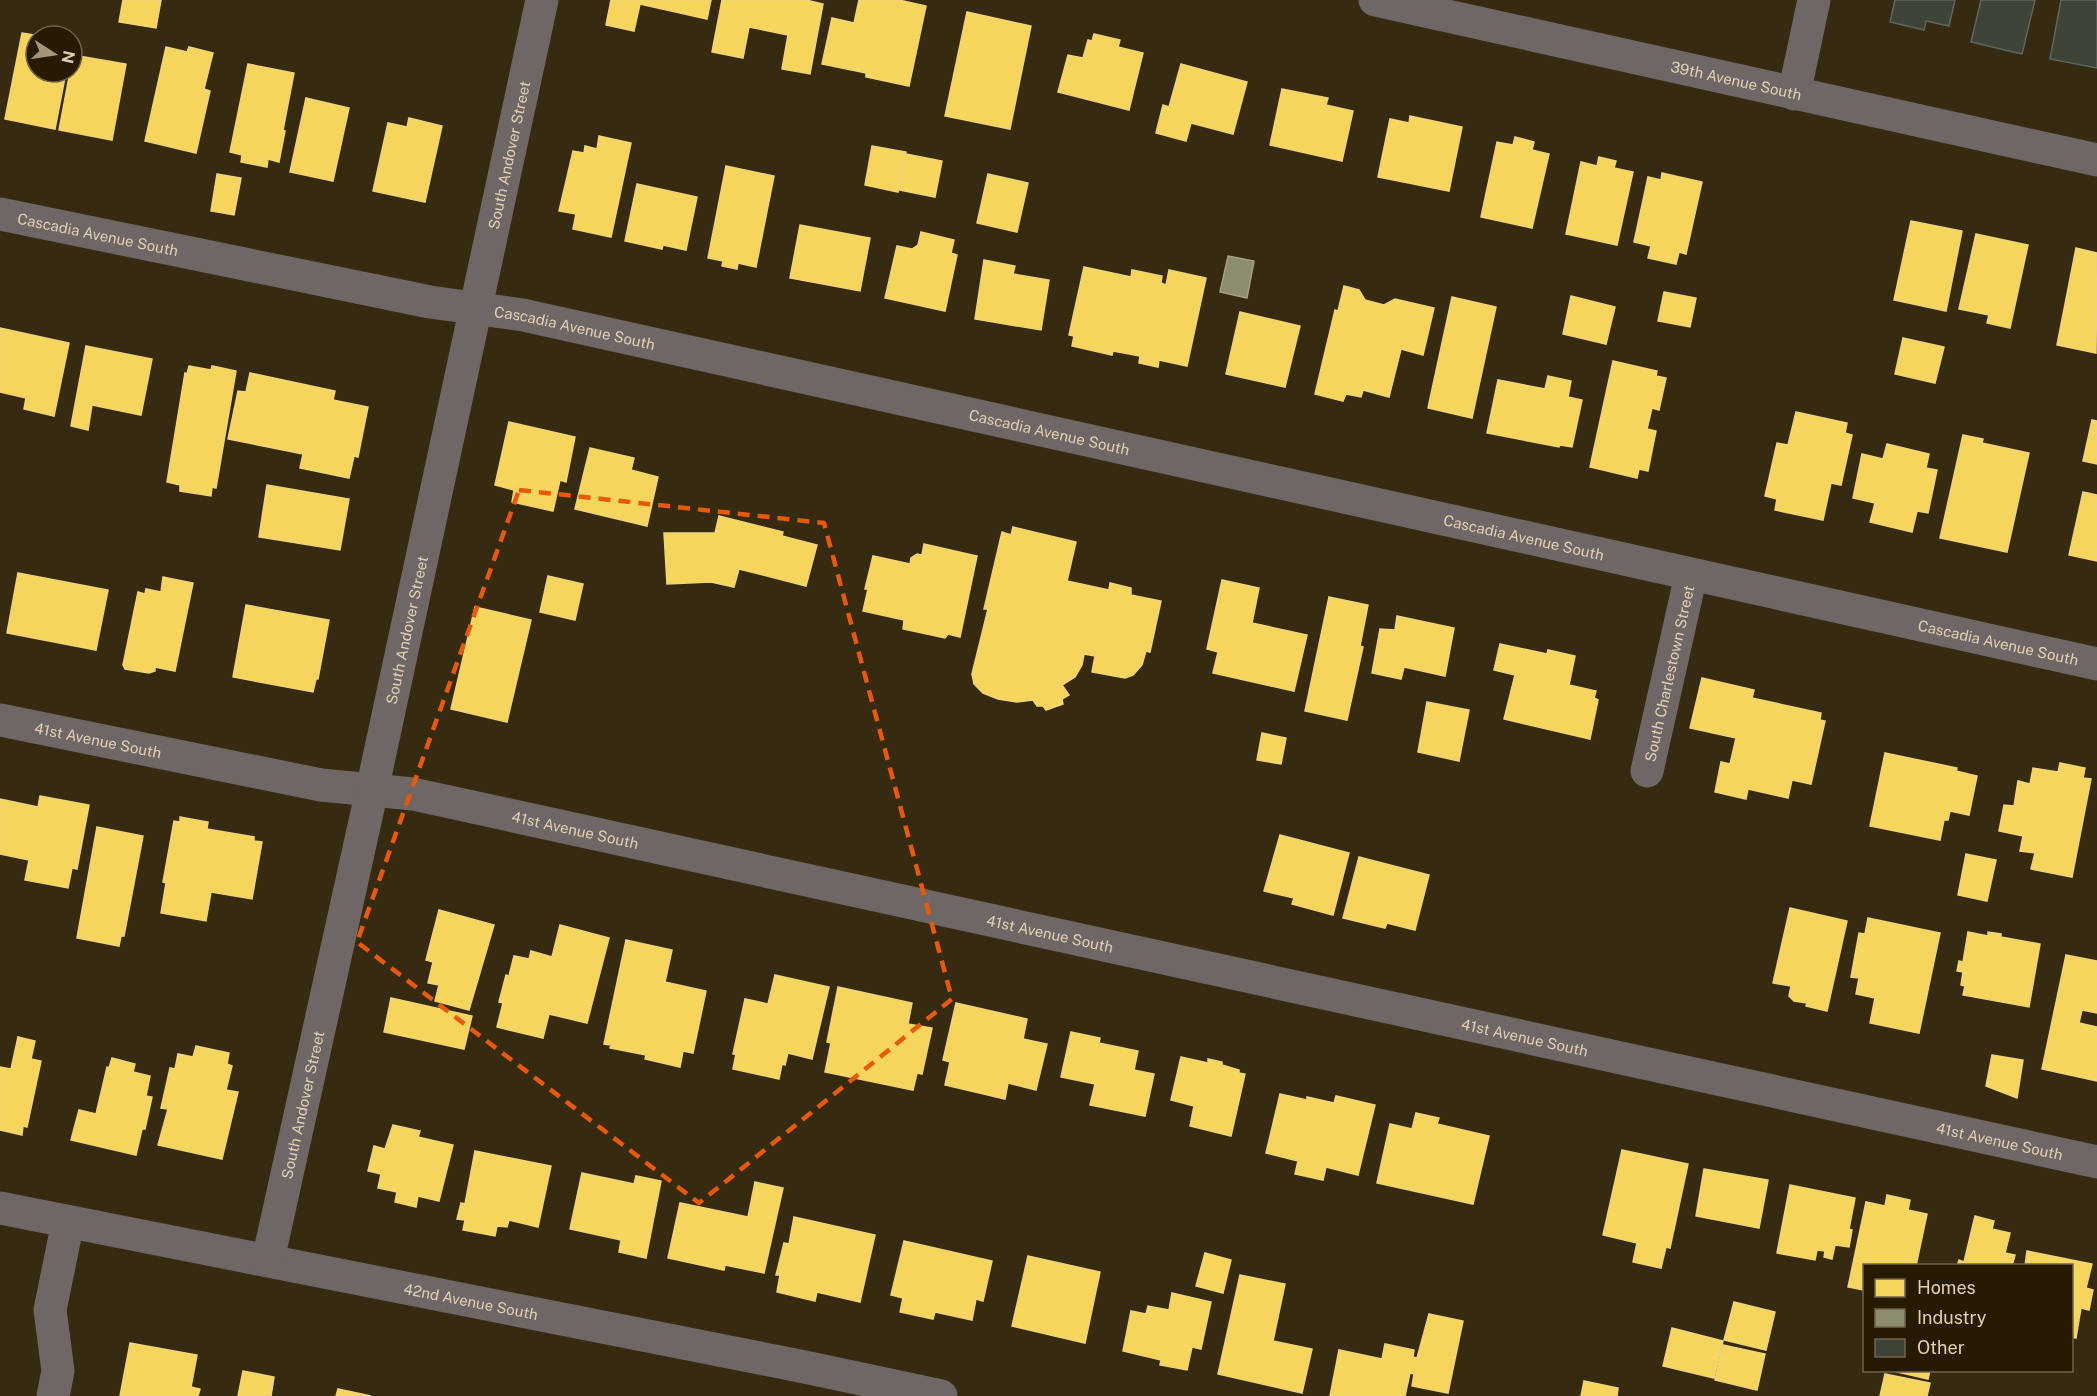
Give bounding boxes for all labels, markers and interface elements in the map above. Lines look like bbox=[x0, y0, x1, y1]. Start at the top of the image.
north arrow bbox=[24, 24, 84, 84]
text: N bbox=[58, 49, 79, 65]
street label: 39th Avenue South bbox=[1669, 57, 1803, 103]
street label: South Andover Street bbox=[484, 79, 533, 231]
street label: Cascadia Avenue South bbox=[16, 209, 180, 259]
street label: Cascadia Avenue South bbox=[493, 303, 657, 353]
street label: Cascadia Avenue South bbox=[968, 406, 1131, 458]
street label: Cascadia Avenue South bbox=[1442, 511, 1606, 563]
street label: South Andover Street bbox=[382, 554, 431, 706]
street label: South Charlestown Street bbox=[1641, 583, 1697, 763]
street label: Cascadia Avenue South bbox=[1916, 616, 2080, 668]
street label: 41st Avenue South bbox=[33, 719, 163, 761]
street label: 41st Avenue South bbox=[510, 807, 640, 852]
street label: 41st Avenue South bbox=[985, 911, 1115, 955]
street label: 41st Avenue South bbox=[1460, 1015, 1590, 1059]
street label: South Andover Street bbox=[278, 1029, 327, 1180]
street label: 41st Avenue South bbox=[1935, 1119, 2065, 1163]
legend bbox=[1863, 1264, 2073, 1372]
text: Homes bbox=[1917, 1277, 1976, 1298]
street label: 42nd Avenue South bbox=[402, 1279, 540, 1323]
text: Industry bbox=[1917, 1307, 1987, 1328]
text: Other bbox=[1917, 1337, 1965, 1358]

